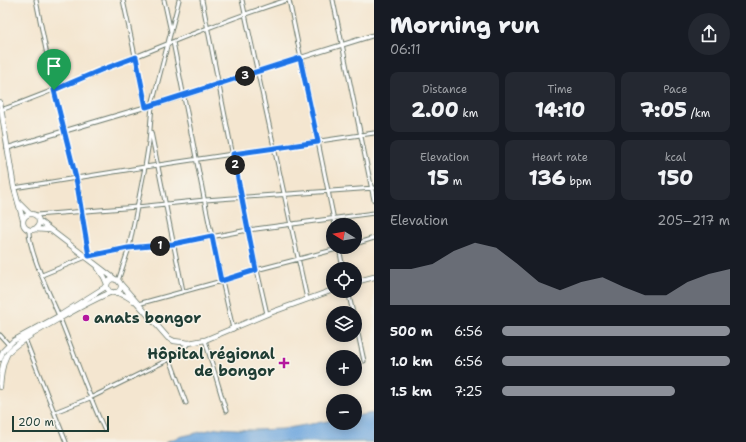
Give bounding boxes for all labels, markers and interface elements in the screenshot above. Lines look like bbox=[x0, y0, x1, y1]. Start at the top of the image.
text: Morning run bbox=[390, 11, 540, 40]
button: share bbox=[688, 13, 730, 55]
text: 06:11 bbox=[390, 41, 421, 58]
pin bbox=[37, 49, 71, 90]
icon: arrive bbox=[43, 55, 65, 77]
pin: 3 bbox=[235, 66, 255, 86]
text: 3 bbox=[241, 68, 249, 83]
text: Distance bbox=[422, 82, 467, 97]
text: Time bbox=[547, 82, 573, 97]
text: Pace bbox=[663, 82, 687, 97]
text: 2.00 bbox=[411, 97, 459, 123]
text: 14:10 bbox=[535, 97, 585, 123]
text: 7:05 bbox=[640, 97, 687, 123]
text: km bbox=[459, 106, 478, 121]
text: /km bbox=[687, 106, 710, 121]
text: Elevation bbox=[420, 150, 469, 165]
text: Heart rate bbox=[532, 150, 588, 165]
text: kcal bbox=[665, 150, 686, 165]
pin: 2 bbox=[225, 155, 245, 175]
text: 2 bbox=[231, 157, 239, 172]
text: 15 bbox=[427, 165, 449, 191]
text: 136 bbox=[528, 165, 566, 191]
text: 150 bbox=[657, 165, 693, 191]
text: m bbox=[449, 174, 462, 189]
text: bpm bbox=[566, 174, 592, 189]
text: Elevation bbox=[390, 212, 448, 229]
text: 205–217 m bbox=[657, 212, 730, 229]
north arrow bbox=[326, 218, 362, 254]
map controls bbox=[326, 218, 362, 430]
pin: 1 bbox=[150, 236, 170, 256]
text: 1 bbox=[157, 238, 163, 253]
button: locate bbox=[326, 262, 362, 298]
button: layers bbox=[326, 306, 362, 342]
place label: anats bongor bbox=[94, 308, 201, 328]
marker: anats bongor bbox=[81, 313, 91, 323]
text: 500 m bbox=[390, 323, 433, 340]
text: 6:56 bbox=[454, 323, 483, 340]
place label: Hôpital régional de bongor bbox=[147, 344, 275, 381]
button: + bbox=[326, 350, 362, 386]
text: 1.0 km bbox=[390, 353, 432, 370]
text: 6:56 bbox=[454, 353, 483, 370]
marker: Hôpital régional de bongor bbox=[278, 357, 290, 369]
text: 1.5 km bbox=[390, 383, 432, 400]
text: 7:25 bbox=[454, 383, 482, 400]
button: − bbox=[326, 394, 362, 430]
scale bar bbox=[12, 414, 109, 433]
text: 200 m bbox=[18, 415, 54, 430]

